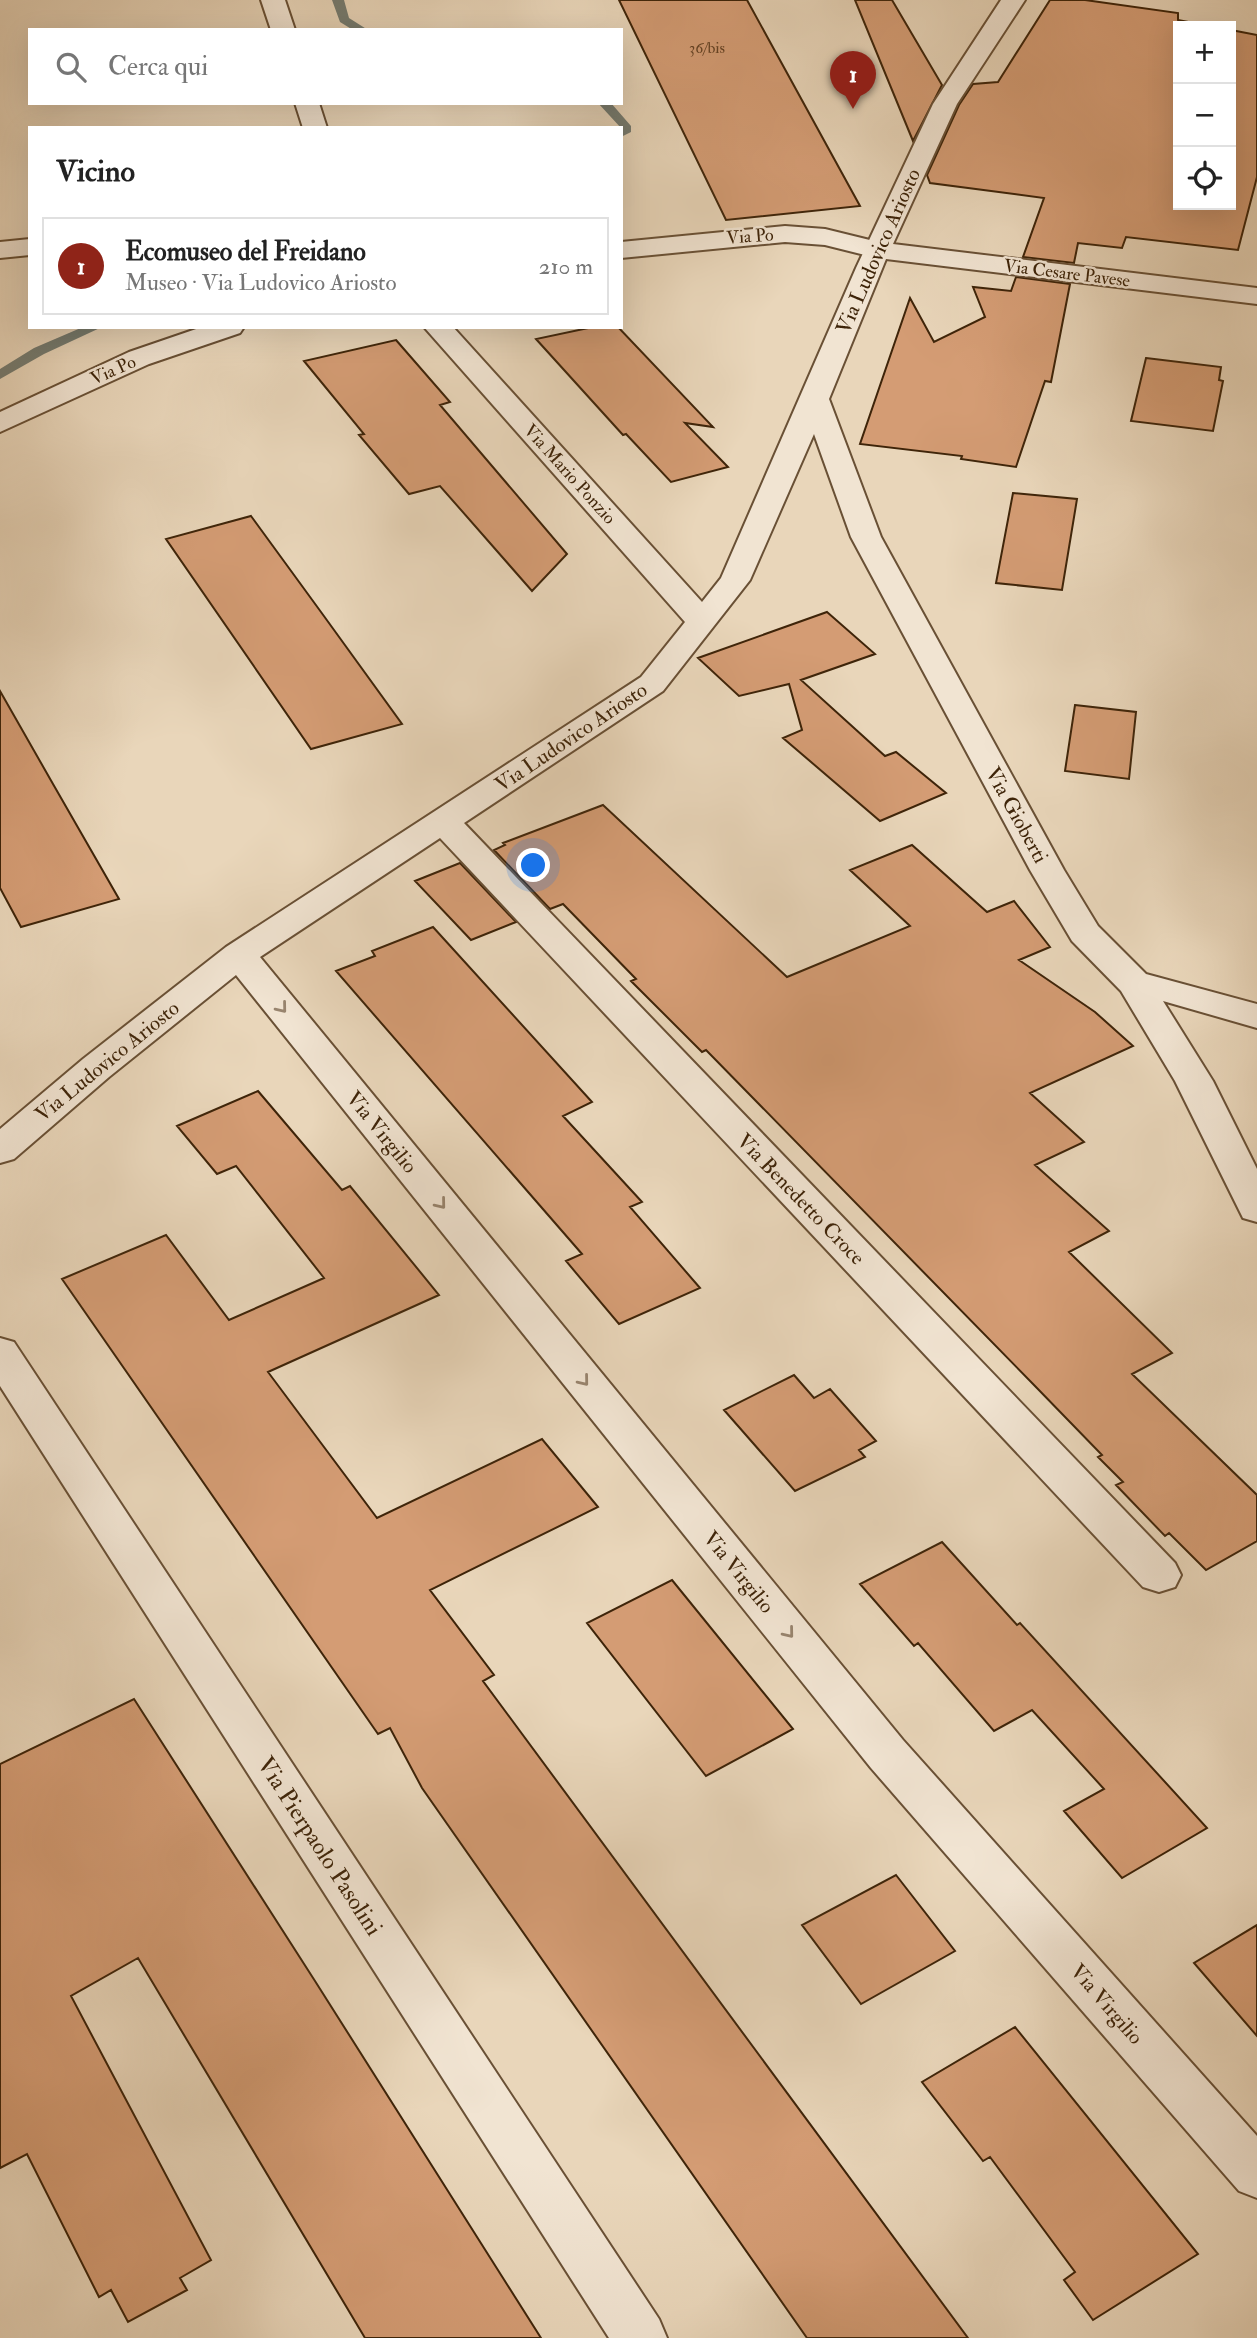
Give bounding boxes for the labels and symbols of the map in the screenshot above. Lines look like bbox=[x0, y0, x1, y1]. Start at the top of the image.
house number: 36/bis bbox=[689, 38, 725, 58]
pin: 1 bbox=[830, 51, 876, 109]
street label: Via Ludovico Ariosto bbox=[830, 164, 927, 338]
street label: Via Po bbox=[726, 223, 775, 250]
street label: Via Cesare Pavese bbox=[1003, 254, 1132, 293]
street label: Via Po bbox=[87, 350, 140, 391]
street label: Via Mario Ponzio bbox=[519, 419, 621, 530]
street label: Via Ludovico Ariosto bbox=[490, 676, 653, 798]
street label: Via Gioberti bbox=[979, 762, 1054, 868]
your location bbox=[516, 848, 550, 882]
street label: Via Ludovico Ariosto bbox=[30, 995, 185, 1128]
one-way arrow bbox=[274, 1000, 286, 1013]
street label: Via Virgilio bbox=[340, 1086, 423, 1179]
street label: Via Benedetto Croce bbox=[731, 1128, 871, 1271]
one-way arrow bbox=[432, 1196, 445, 1209]
one-way arrow bbox=[576, 1372, 588, 1385]
street label: Via Virgilio bbox=[697, 1526, 780, 1619]
one-way arrow bbox=[781, 1625, 793, 1638]
street label: Via Pierpaolo Pasolini bbox=[250, 1751, 389, 1942]
street label: Via Virgilio bbox=[1064, 1958, 1149, 2050]

